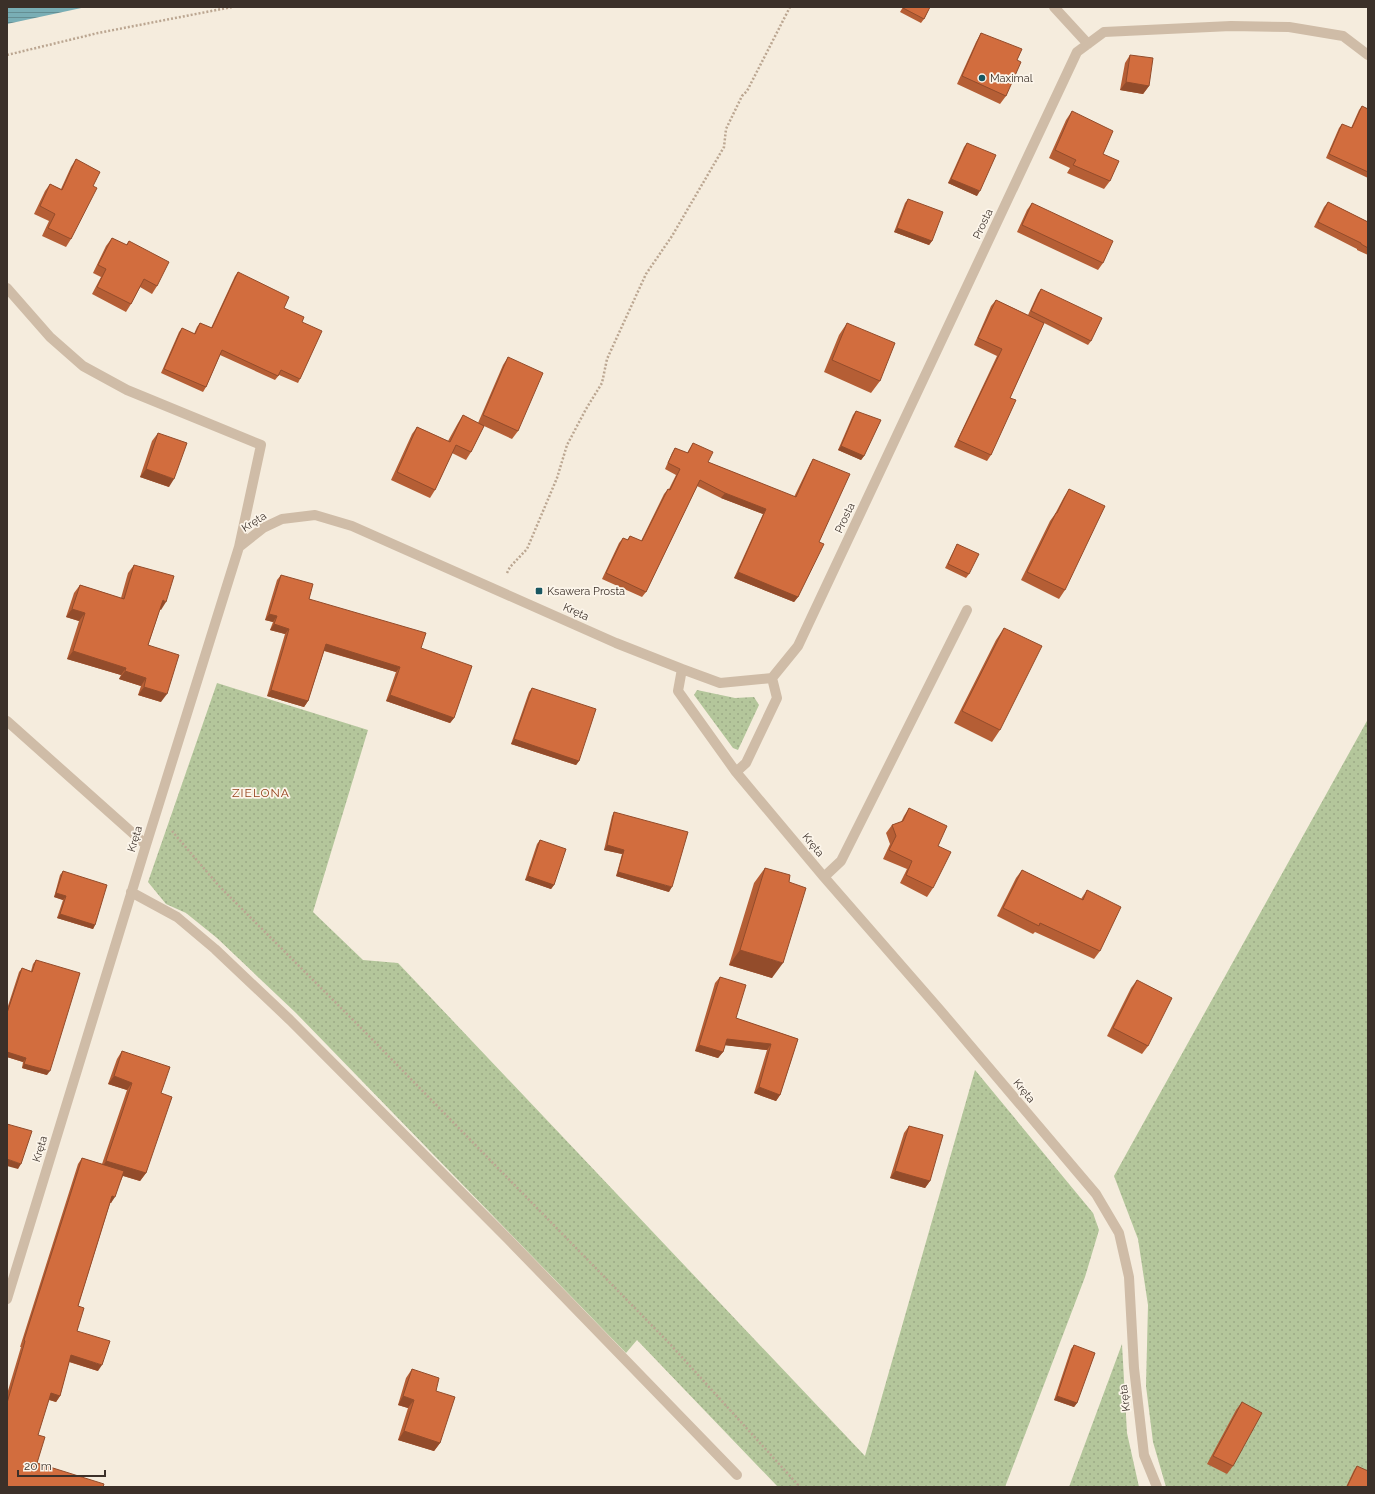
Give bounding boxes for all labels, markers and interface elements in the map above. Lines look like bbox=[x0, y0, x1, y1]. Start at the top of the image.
place label: Maximal bbox=[990, 72, 1033, 85]
marker: Maximal bbox=[977, 73, 987, 83]
street label: Prosta bbox=[970, 207, 996, 241]
street label: Prosta bbox=[832, 501, 858, 535]
street label: Kręta bbox=[239, 509, 269, 535]
place label: Ksawera Prosta bbox=[547, 585, 625, 598]
marker: Ksawera Prosta bbox=[534, 586, 544, 596]
street label: Kręta bbox=[561, 601, 591, 623]
district label: ZIELONA bbox=[232, 786, 290, 800]
street label: Kręta bbox=[125, 824, 145, 854]
street label: Kręta bbox=[799, 831, 827, 859]
street label: Kręta bbox=[1010, 1077, 1038, 1105]
street label: Kręta bbox=[30, 1134, 50, 1164]
street label: Kręta bbox=[1117, 1384, 1133, 1412]
scale bar bbox=[18, 1452, 105, 1478]
text: 20 m bbox=[24, 1459, 52, 1473]

